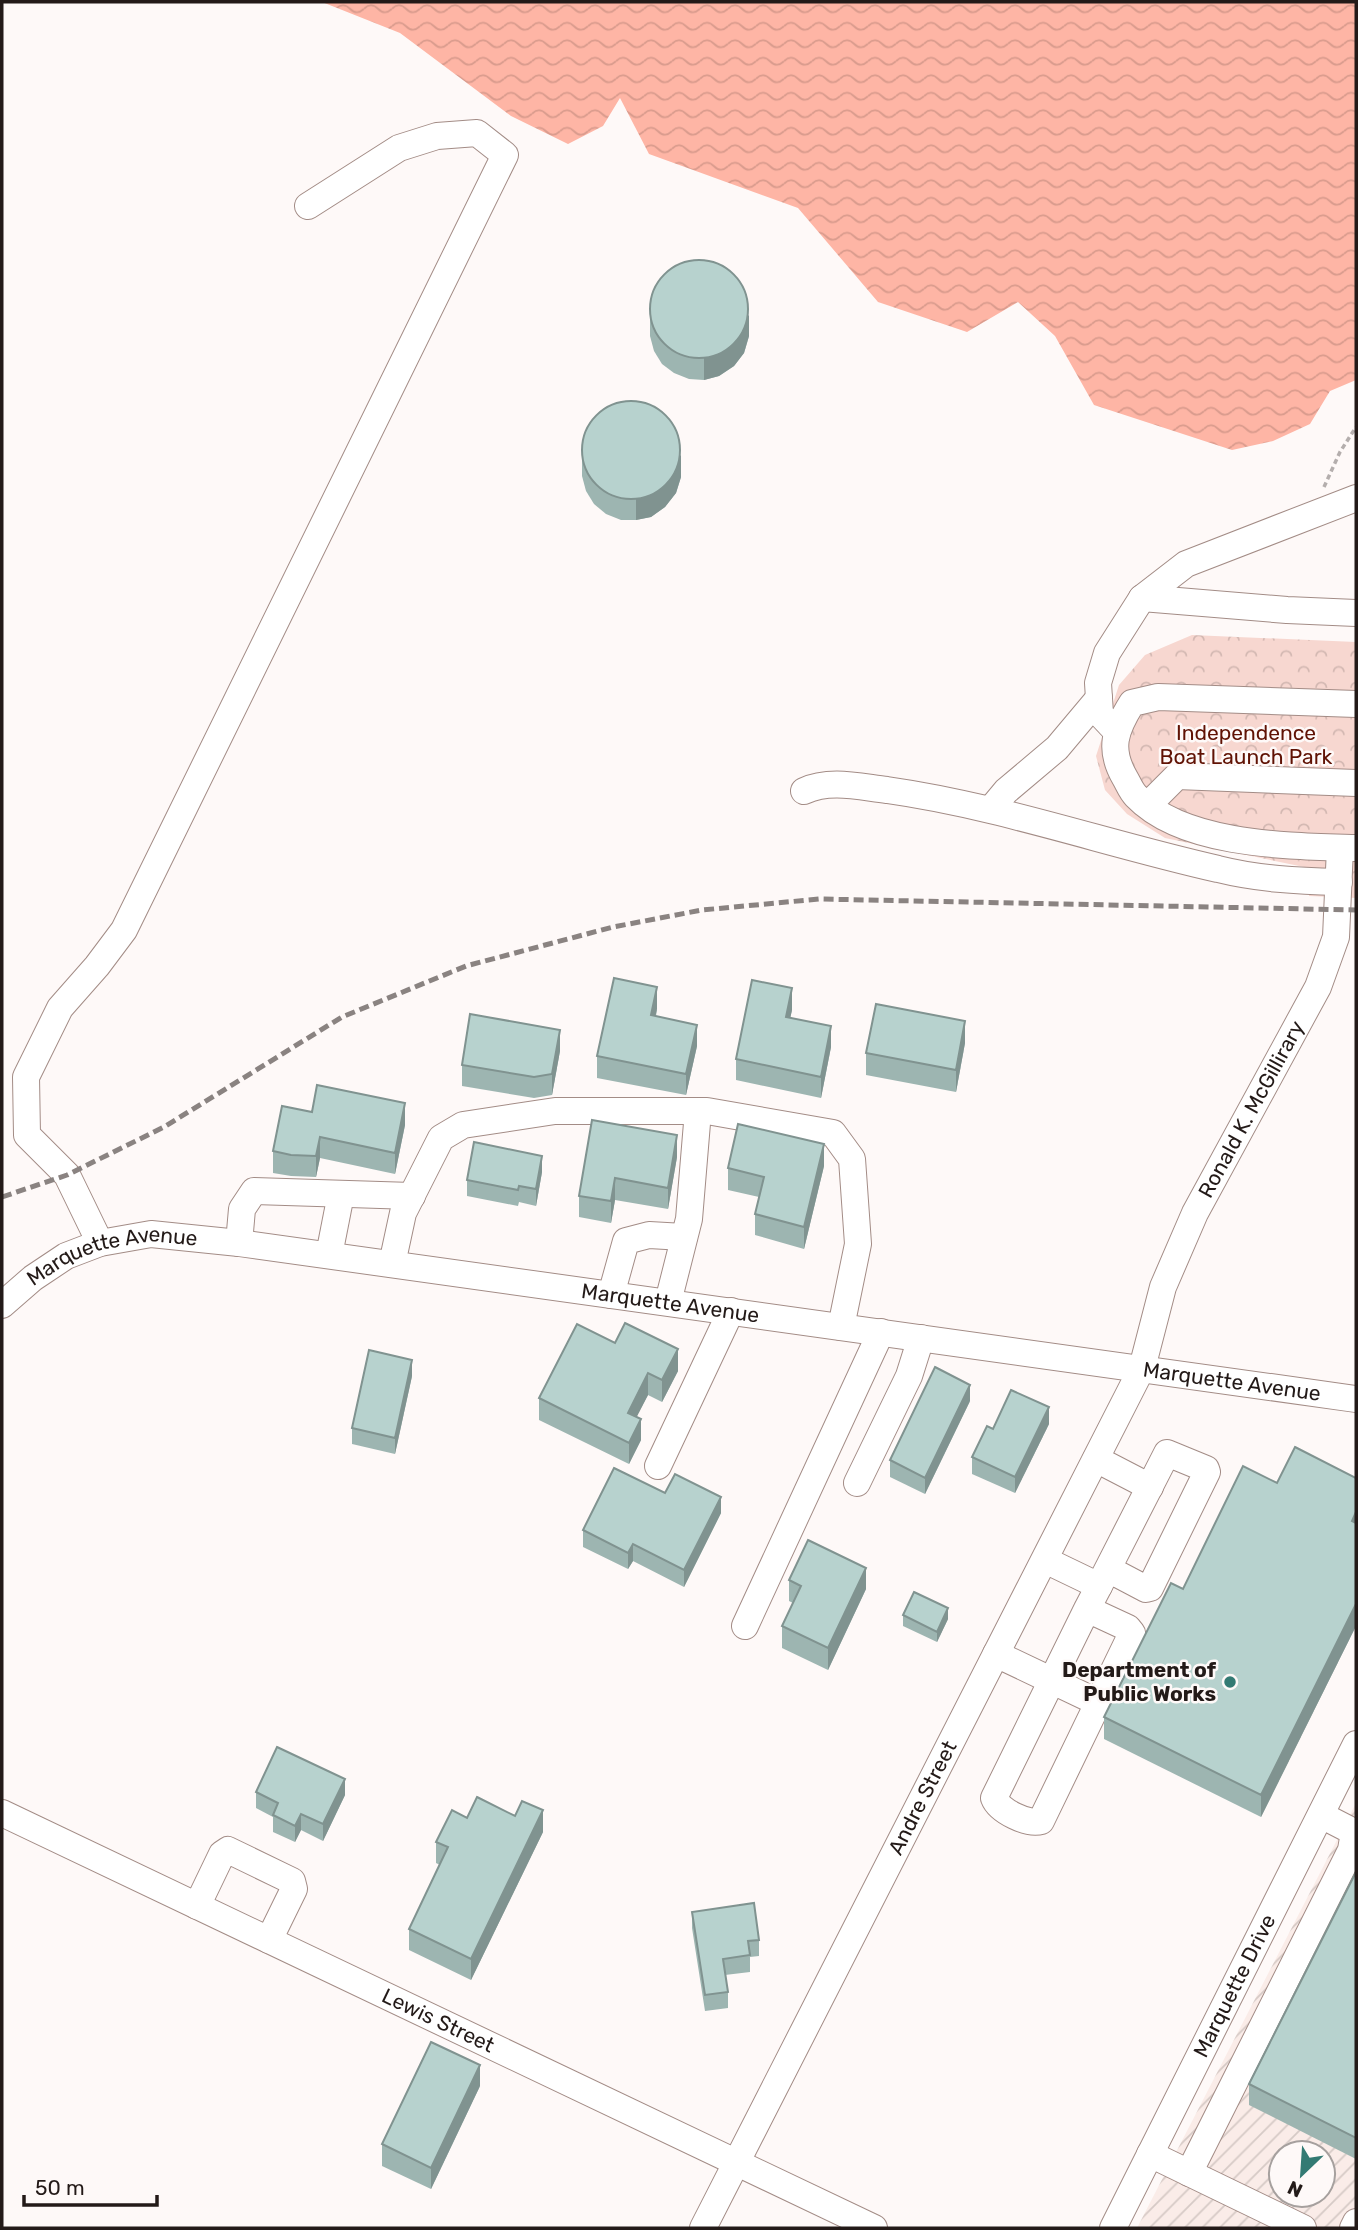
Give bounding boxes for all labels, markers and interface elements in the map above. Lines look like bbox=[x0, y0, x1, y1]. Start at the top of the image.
park label: Independence Boat Launch Park bbox=[1160, 720, 1333, 769]
street label: Ronald K. McGillirary bbox=[1193, 1016, 1309, 1202]
street label: Marquette Avenue bbox=[22, 1221, 199, 1291]
street label: Marquette Avenue bbox=[580, 1278, 761, 1328]
street label: Marquette Avenue bbox=[1141, 1356, 1323, 1406]
place label: Department of Public Works bbox=[1062, 1657, 1217, 1706]
marker: Department of Public Works bbox=[1222, 1674, 1238, 1690]
street label: Andre Street bbox=[883, 1736, 962, 1859]
street label: Marquette Drive bbox=[1188, 1910, 1281, 2061]
street label: Lewis Street bbox=[378, 1983, 499, 2058]
north arrow bbox=[1267, 2139, 1337, 2209]
scale bar bbox=[24, 2164, 158, 2208]
text: 50 m bbox=[35, 2175, 85, 2200]
text: N bbox=[1284, 2176, 1306, 2202]

